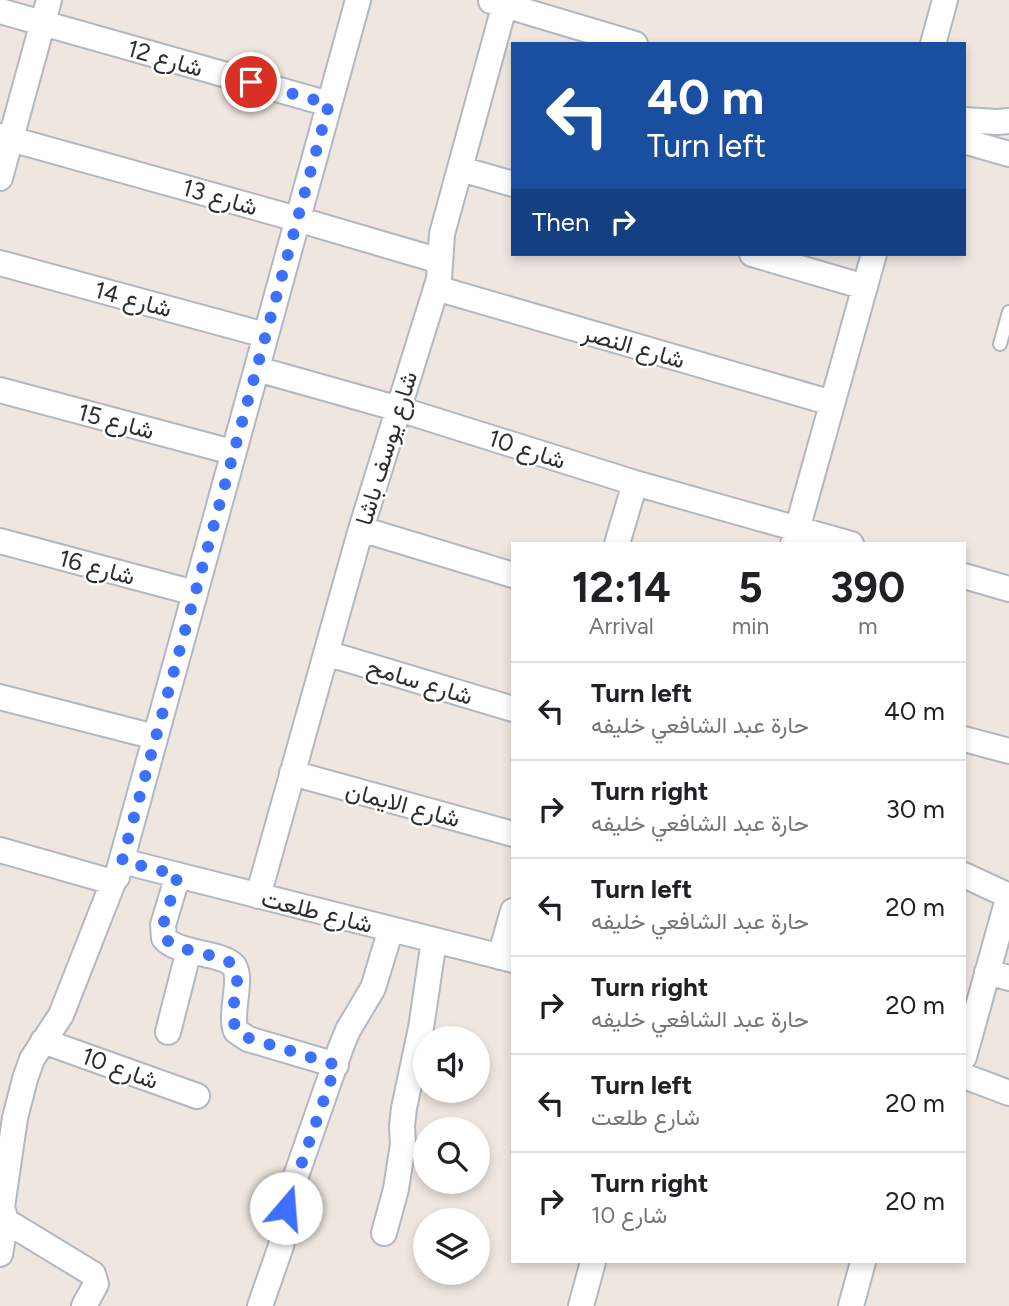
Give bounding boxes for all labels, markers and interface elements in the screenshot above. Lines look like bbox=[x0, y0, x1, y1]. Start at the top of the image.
street label: شارع 12 bbox=[123, 33, 206, 85]
pin bbox=[221, 52, 281, 112]
icon: arrive bbox=[232, 63, 270, 101]
text: 40 m bbox=[647, 67, 764, 126]
icon: left bbox=[532, 70, 623, 161]
text: Turn left bbox=[647, 127, 766, 165]
street label: شارع 13 bbox=[178, 172, 261, 223]
icon: right bbox=[604, 203, 642, 241]
text: Then bbox=[532, 206, 590, 238]
street label: شارع 14 bbox=[91, 275, 175, 325]
street label: شارع النصر bbox=[578, 317, 688, 376]
street label: شارع يوسف باشا bbox=[349, 368, 425, 529]
street label: شارع 15 bbox=[74, 397, 157, 447]
street label: شارع 10 bbox=[484, 423, 569, 477]
street label: شارع 16 bbox=[55, 543, 138, 593]
text: 12:14 bbox=[572, 562, 671, 613]
text: 5 bbox=[738, 562, 763, 613]
text: 390 bbox=[830, 562, 905, 613]
text: Arrival bbox=[589, 612, 654, 640]
text: min bbox=[732, 612, 769, 640]
text: m bbox=[858, 612, 877, 640]
street label: شارع سامح bbox=[363, 651, 476, 714]
text: Turn left bbox=[591, 677, 692, 709]
icon: left bbox=[532, 692, 570, 730]
text: 40 m bbox=[884, 695, 945, 727]
text: حارة عبد الشافعي خليفه bbox=[591, 711, 809, 739]
street label: شارع الايمان bbox=[342, 775, 463, 835]
text: Turn right bbox=[591, 775, 708, 807]
icon: right bbox=[532, 790, 570, 828]
text: 30 m bbox=[886, 793, 945, 825]
text: حارة عبد الشافعي خليفه bbox=[591, 809, 809, 837]
text: Turn left bbox=[591, 873, 692, 905]
street label: شارع طلعت bbox=[258, 883, 376, 941]
icon: left bbox=[532, 888, 570, 926]
text: 20 m bbox=[885, 891, 945, 923]
text: حارة عبد الشافعي خليفه bbox=[591, 907, 809, 935]
text: Turn right bbox=[591, 971, 708, 1003]
icon: right bbox=[532, 986, 570, 1024]
text: 20 m bbox=[885, 989, 945, 1021]
text: حارة عبد الشافعي خليفه bbox=[591, 1005, 809, 1033]
map controls bbox=[413, 1026, 490, 1285]
button: sound bbox=[413, 1026, 490, 1103]
street label: شارع 10 bbox=[77, 1041, 162, 1097]
text: Turn left bbox=[591, 1069, 692, 1101]
icon: left bbox=[532, 1084, 570, 1122]
text: 20 m bbox=[885, 1087, 945, 1119]
text: شارع طلعت bbox=[591, 1103, 700, 1131]
button: search bbox=[413, 1117, 490, 1194]
text: Turn right bbox=[591, 1167, 708, 1199]
position arrow bbox=[249, 1171, 323, 1245]
icon: right bbox=[532, 1182, 570, 1220]
text: 20 m bbox=[885, 1185, 945, 1217]
text: شارع 10 bbox=[591, 1201, 667, 1229]
button: layers bbox=[413, 1208, 490, 1285]

